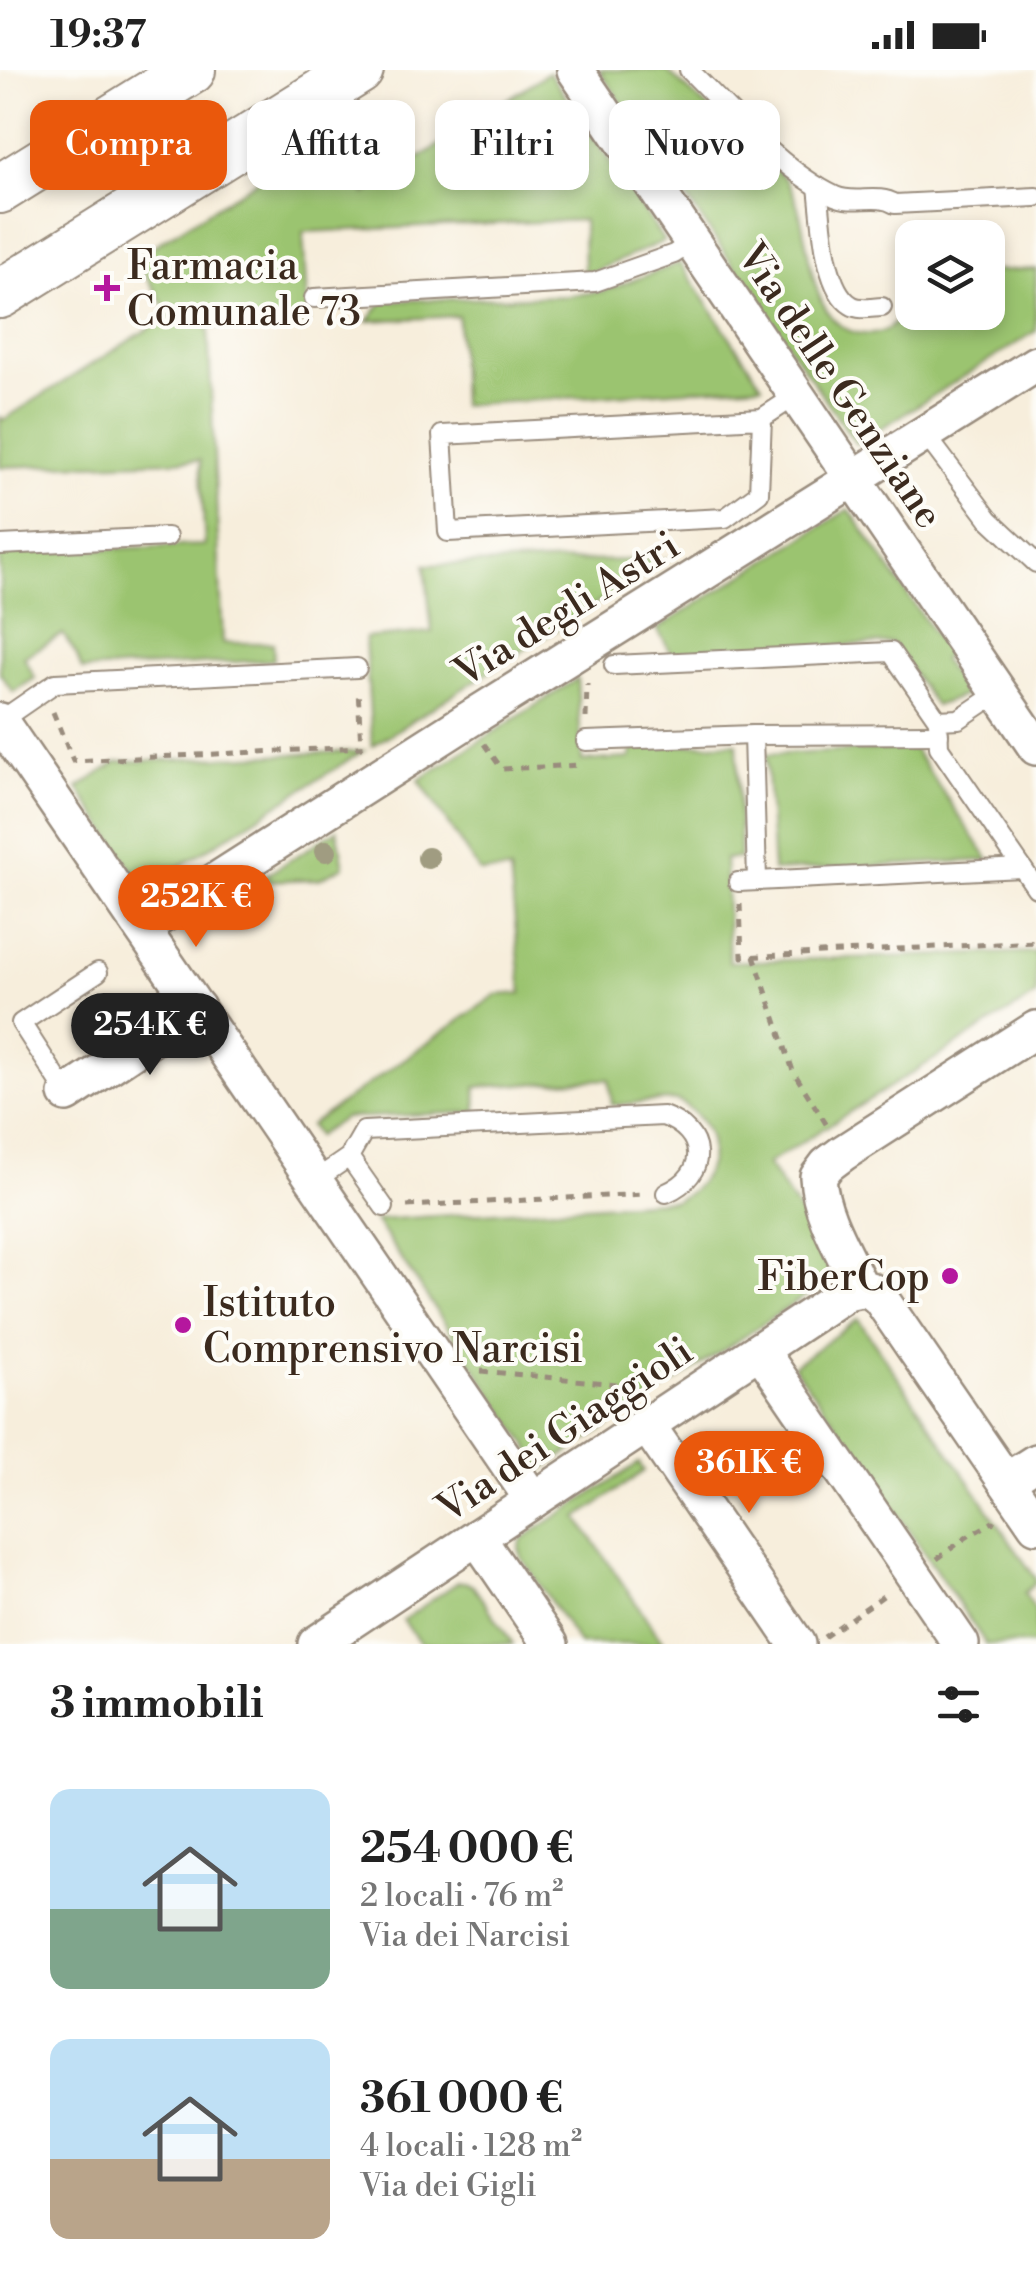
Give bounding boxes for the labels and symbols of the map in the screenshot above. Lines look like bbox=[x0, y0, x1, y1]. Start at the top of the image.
street label: Via delle Genziane bbox=[725, 233, 953, 538]
place label: Farmacia Comunale 73 bbox=[127, 242, 361, 338]
marker: Farmacia Comunale 73 bbox=[96, 277, 118, 299]
street label: Via degli Astri bbox=[445, 521, 689, 700]
pin: 252K € bbox=[115, 865, 277, 950]
pin: 254K € bbox=[69, 993, 231, 1078]
place label: FiberCop bbox=[758, 1253, 930, 1303]
marker: FiberCop bbox=[939, 1265, 961, 1287]
place label: Istituto Comprensivo Narcisi bbox=[203, 1279, 583, 1375]
marker: Istituto Comprensivo Narcisi bbox=[172, 1314, 194, 1336]
street label: Via dei Giaggioli bbox=[427, 1327, 703, 1536]
pin: 361K € bbox=[668, 1431, 830, 1516]

